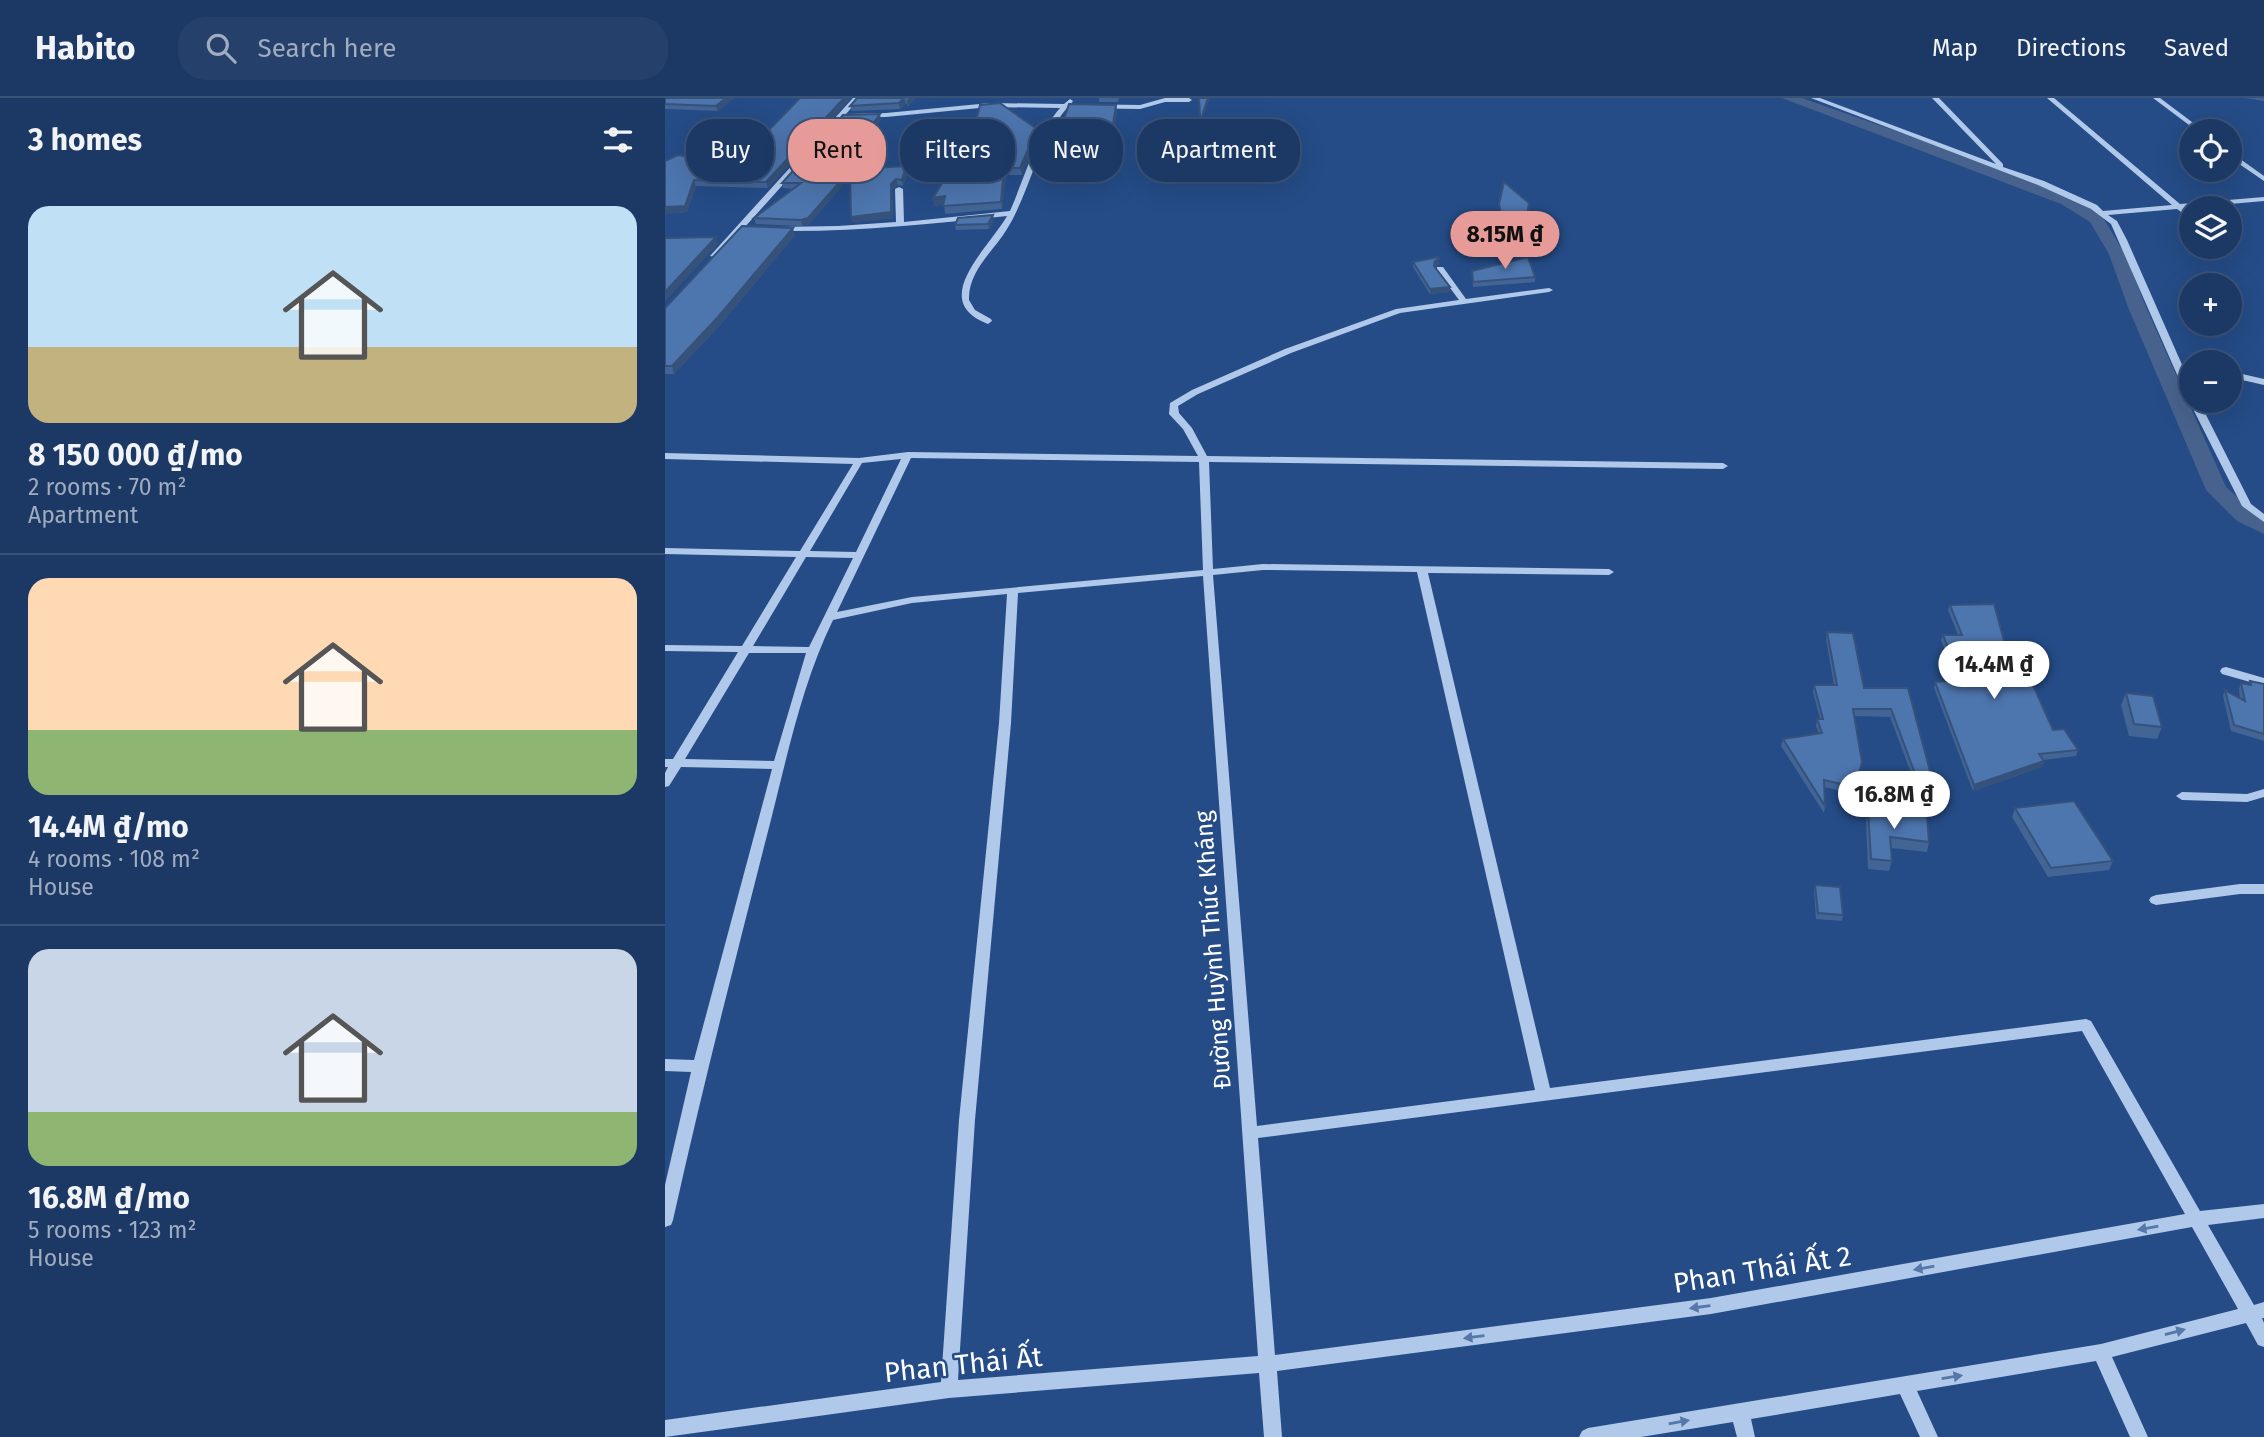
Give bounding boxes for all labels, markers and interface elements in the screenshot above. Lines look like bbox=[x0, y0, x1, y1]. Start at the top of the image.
search box bbox=[178, 17, 668, 80]
text: Habito bbox=[35, 28, 136, 68]
icon: search bbox=[202, 29, 240, 67]
text: Search here bbox=[258, 33, 396, 64]
text: Map bbox=[1932, 34, 1978, 62]
text: Directions bbox=[2016, 34, 2126, 62]
text: Saved bbox=[2164, 34, 2229, 62]
chip: Buy bbox=[686, 119, 774, 182]
chip: Rent bbox=[788, 119, 886, 182]
chip: Filters bbox=[900, 119, 1015, 182]
chip: New bbox=[1029, 119, 1123, 182]
chip: Apartment bbox=[1137, 119, 1300, 182]
map controls bbox=[2179, 119, 2242, 413]
button: locate bbox=[2179, 119, 2242, 182]
icon: filters bbox=[599, 121, 637, 159]
text: 3 homes bbox=[28, 122, 142, 158]
button: layers bbox=[2179, 196, 2242, 259]
pin: 8.15M ₫ bbox=[1440, 212, 1570, 271]
text: 8.15M ₫ bbox=[1466, 220, 1544, 248]
icon: home bbox=[270, 252, 396, 378]
button: + bbox=[2179, 273, 2242, 336]
button: − bbox=[2179, 350, 2242, 413]
text: 8 150 000 ₫/mo bbox=[28, 437, 243, 473]
text: 2 rooms · 70 m² bbox=[28, 473, 186, 501]
text: Apartment bbox=[28, 501, 138, 529]
icon: home bbox=[270, 624, 396, 750]
pin: 14.4M ₫ bbox=[1929, 642, 2059, 701]
text: 14.4M ₫ bbox=[1954, 650, 2034, 678]
pin: 16.8M ₫ bbox=[1829, 772, 1959, 831]
text: 16.8M ₫ bbox=[1854, 780, 1934, 808]
text: 14.4M ₫/mo bbox=[28, 809, 189, 845]
street label: Đường Huỳnh Thúc Kháng bbox=[1189, 809, 1237, 1090]
text: 4 rooms · 108 m² bbox=[28, 845, 200, 873]
text: House bbox=[28, 873, 94, 901]
icon: home bbox=[270, 995, 396, 1121]
text: 16.8M ₫/mo bbox=[28, 1180, 190, 1216]
text: 5 rooms · 123 m² bbox=[28, 1216, 196, 1244]
one-way arrow bbox=[2137, 1223, 2159, 1234]
street label: Phan Thái Ất 2 bbox=[1670, 1236, 1854, 1300]
text: House bbox=[28, 1244, 94, 1272]
one-way arrow bbox=[1913, 1263, 1935, 1274]
one-way arrow bbox=[1689, 1302, 1711, 1313]
one-way arrow bbox=[2164, 1326, 2186, 1337]
one-way arrow bbox=[1463, 1331, 1485, 1342]
street label: Phan Thái Ất bbox=[882, 1337, 1045, 1389]
one-way arrow bbox=[1941, 1371, 1963, 1382]
one-way arrow bbox=[1668, 1416, 1690, 1427]

